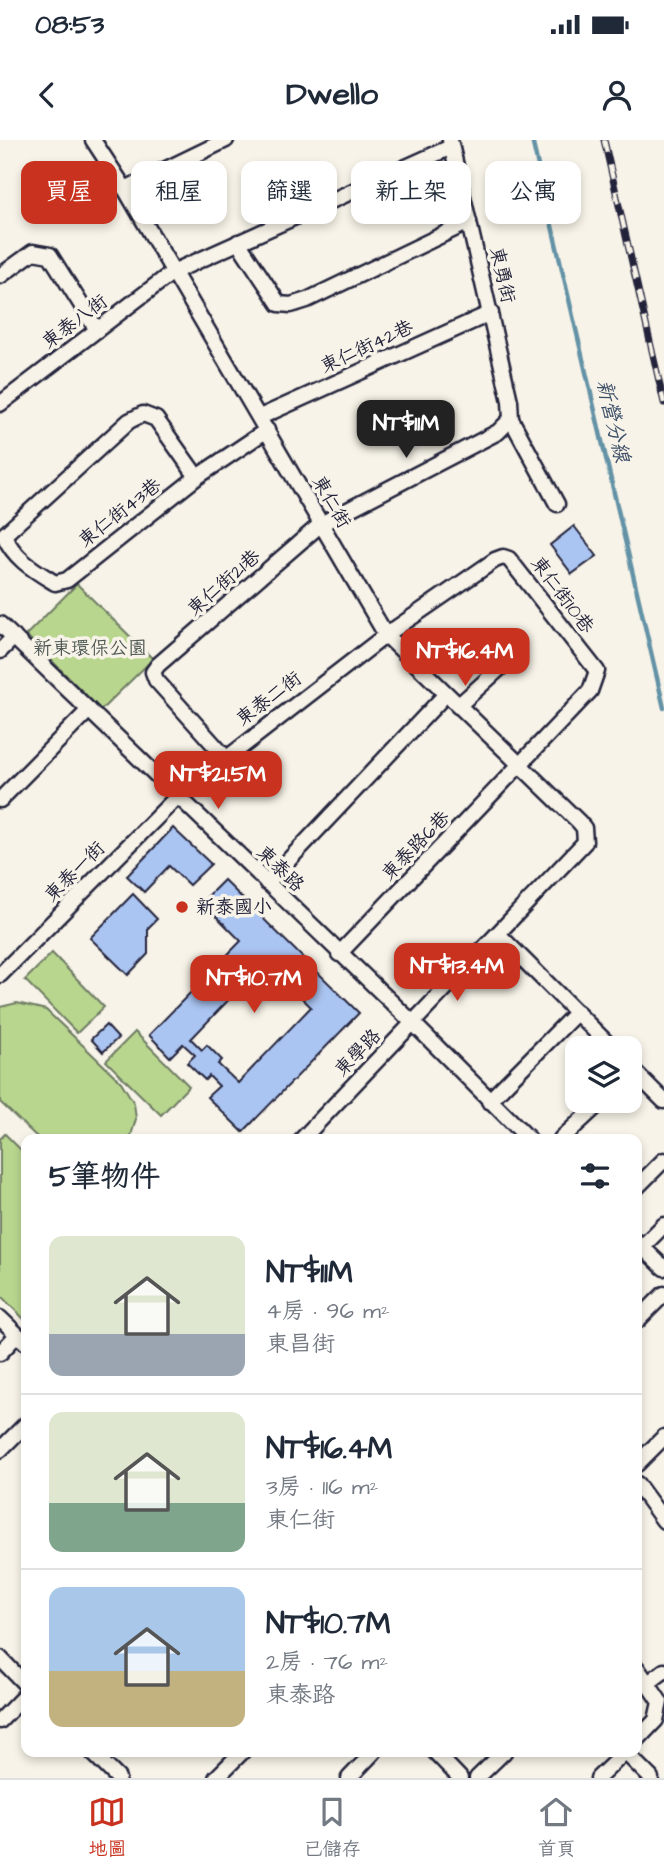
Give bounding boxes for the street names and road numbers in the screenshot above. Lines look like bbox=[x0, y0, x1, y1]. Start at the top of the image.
street label: 東勇街 bbox=[482, 244, 522, 306]
street label: 東泰八街 bbox=[37, 288, 113, 356]
street label: 東仁街42巷 bbox=[316, 314, 418, 380]
street label: 東仁街 bbox=[305, 471, 357, 533]
street label: 東仁街43巷 bbox=[73, 472, 167, 554]
street label: 東仁街21巷 bbox=[181, 544, 267, 622]
street label: 東仁街10巷 bbox=[524, 551, 600, 639]
street label: 東泰二街 bbox=[231, 665, 307, 733]
street label: 東泰路6巷 bbox=[376, 805, 456, 887]
street label: 東泰一街 bbox=[39, 836, 111, 908]
street label: 東泰路 bbox=[250, 839, 310, 899]
street label: 東學路 bbox=[328, 1023, 388, 1083]

